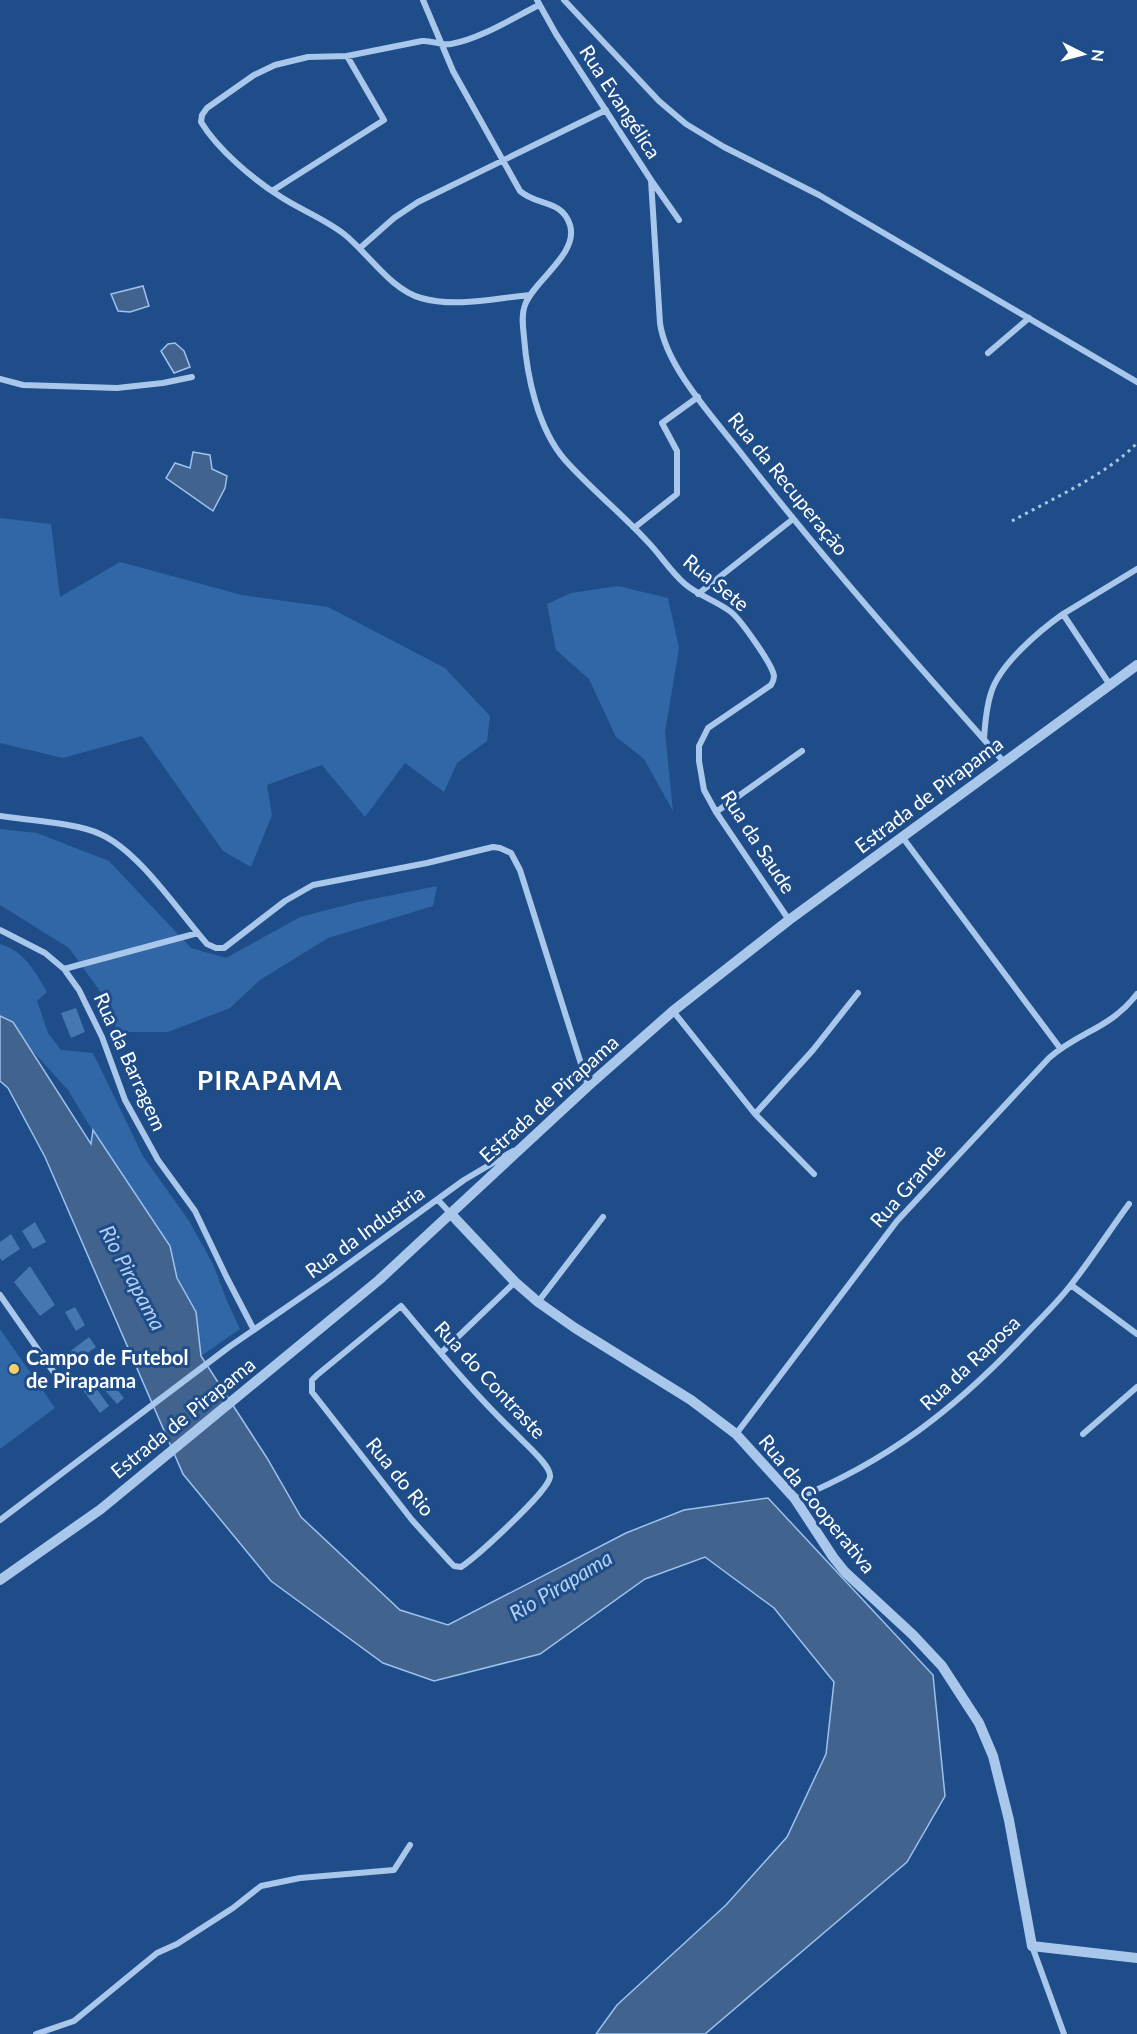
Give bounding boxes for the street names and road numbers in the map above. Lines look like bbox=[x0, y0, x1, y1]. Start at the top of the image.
street label: Rua Evangélica bbox=[575, 40, 666, 163]
street label: Rua da Recuperação bbox=[724, 407, 854, 560]
street label: Rua Sete bbox=[679, 549, 754, 616]
street label: Estrada de Pirapama bbox=[850, 731, 1007, 858]
street label: Rua da Saude bbox=[717, 785, 801, 898]
street label: Rua da Barragem bbox=[90, 989, 172, 1134]
street label: Estrada de Pirapama bbox=[474, 1030, 623, 1167]
street label: Rua Grande bbox=[864, 1139, 950, 1232]
street label: Rua da Industria bbox=[300, 1180, 429, 1282]
street label: Rua da Raposa bbox=[914, 1310, 1024, 1415]
street label: Rua do Contraste bbox=[430, 1316, 551, 1443]
street label: Estrada de Pirapama bbox=[105, 1352, 259, 1483]
street label: Rua da Cooperativa bbox=[754, 1429, 881, 1578]
street label: Rua do Rio bbox=[362, 1432, 440, 1521]

